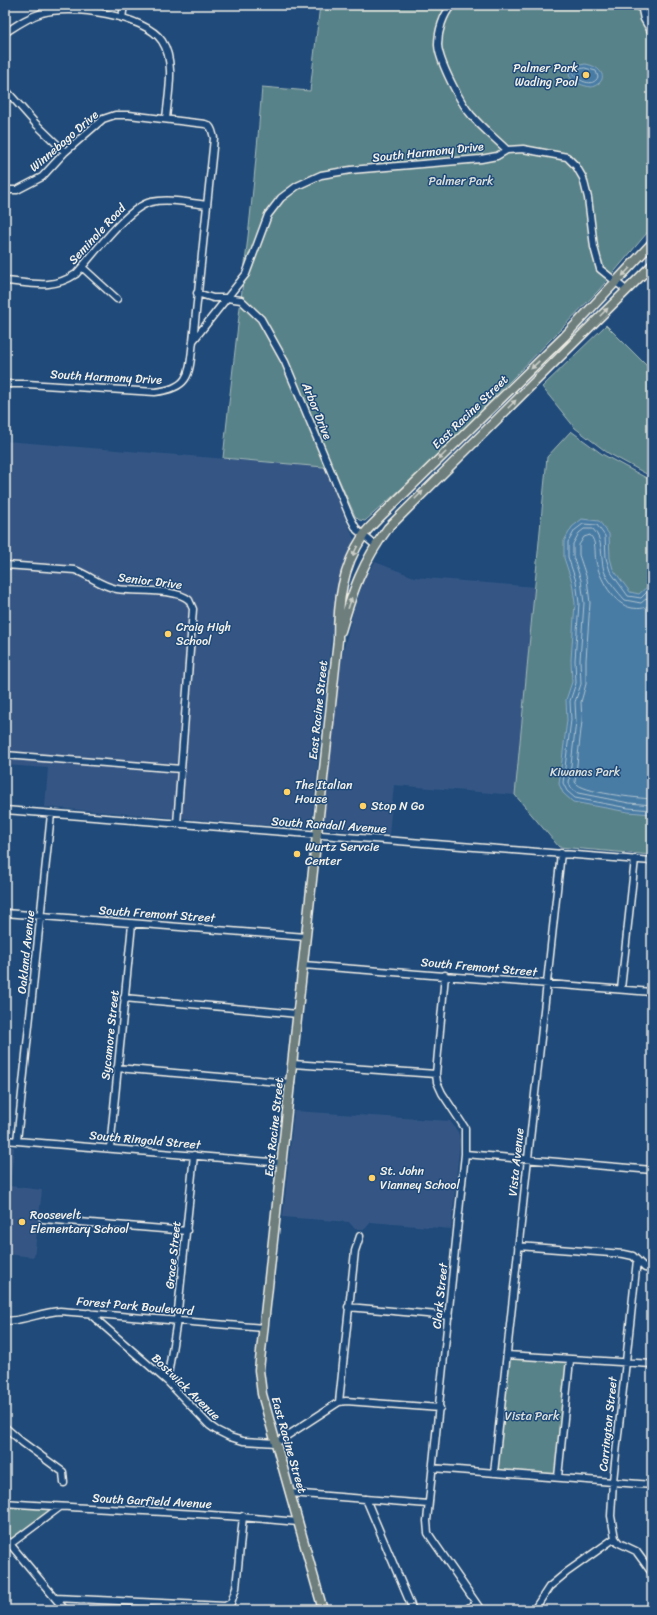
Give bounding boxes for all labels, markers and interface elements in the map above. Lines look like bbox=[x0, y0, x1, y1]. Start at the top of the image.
place label: Palmer Park Wading Pool bbox=[513, 57, 579, 93]
marker: Palmer Park Wading Pool bbox=[581, 70, 591, 80]
street label: Winnebago Drive bbox=[24, 104, 104, 178]
street label: South Harmony Drive bbox=[371, 135, 485, 169]
park label: Palmer Park bbox=[429, 170, 494, 192]
street label: Seminole Road bbox=[63, 197, 132, 270]
one-way arrow bbox=[621, 267, 630, 277]
one-way arrow bbox=[599, 307, 609, 317]
one-way arrow bbox=[530, 360, 540, 370]
street label: South Harmony Drive bbox=[50, 363, 163, 391]
street label: East Racine Street bbox=[426, 369, 514, 455]
street label: Arbor Drive bbox=[295, 378, 339, 443]
one-way arrow bbox=[507, 399, 517, 409]
one-way arrow bbox=[437, 451, 447, 461]
one-way arrow bbox=[415, 490, 424, 500]
one-way arrow bbox=[352, 546, 358, 557]
street label: Senior Drive bbox=[117, 566, 183, 596]
one-way arrow bbox=[347, 596, 353, 608]
place label: Craig High School bbox=[176, 616, 231, 652]
marker: Craig High School bbox=[163, 629, 173, 639]
street label: East Racine Street bbox=[302, 659, 334, 761]
park label: Kiwanas Park bbox=[550, 761, 621, 783]
place label: The Italian House bbox=[295, 774, 353, 810]
marker: The Italian House bbox=[282, 787, 292, 797]
place label: Stop N Go bbox=[371, 795, 424, 817]
marker: Stop N Go bbox=[358, 801, 368, 811]
street label: South Randall Avenue bbox=[271, 810, 387, 840]
place label: Wurtz Servcie Center bbox=[305, 836, 379, 872]
marker: Wurtz Servcie Center bbox=[292, 849, 302, 859]
street label: South Fremont Street bbox=[98, 899, 217, 929]
street label: Oakland Avenue bbox=[11, 909, 41, 995]
street label: South Fremont Street bbox=[420, 951, 539, 983]
street label: Sycamore Street bbox=[94, 989, 126, 1081]
street label: East Racine Street bbox=[258, 1076, 290, 1178]
street label: South Ringold Street bbox=[88, 1124, 203, 1156]
street label: Vista Avenue bbox=[501, 1127, 531, 1197]
place label: St. John Vianney School bbox=[380, 1160, 460, 1196]
marker: St. John Vianney School bbox=[367, 1173, 377, 1183]
place label: Roosevelt Elementary School bbox=[30, 1204, 130, 1240]
marker: Roosevelt Elementary School bbox=[17, 1217, 27, 1227]
street label: Grace Street bbox=[158, 1220, 188, 1290]
street label: Clark Street bbox=[426, 1261, 455, 1330]
street label: Forest Park Boulevard bbox=[76, 1290, 195, 1322]
street label: Bostwick Avenue bbox=[146, 1348, 226, 1426]
street label: Carrington Street bbox=[592, 1374, 624, 1472]
street label: East Racine Street bbox=[265, 1394, 313, 1496]
park label: Vista Park bbox=[505, 1405, 560, 1427]
street label: South Garfield Avenue bbox=[92, 1487, 212, 1515]

